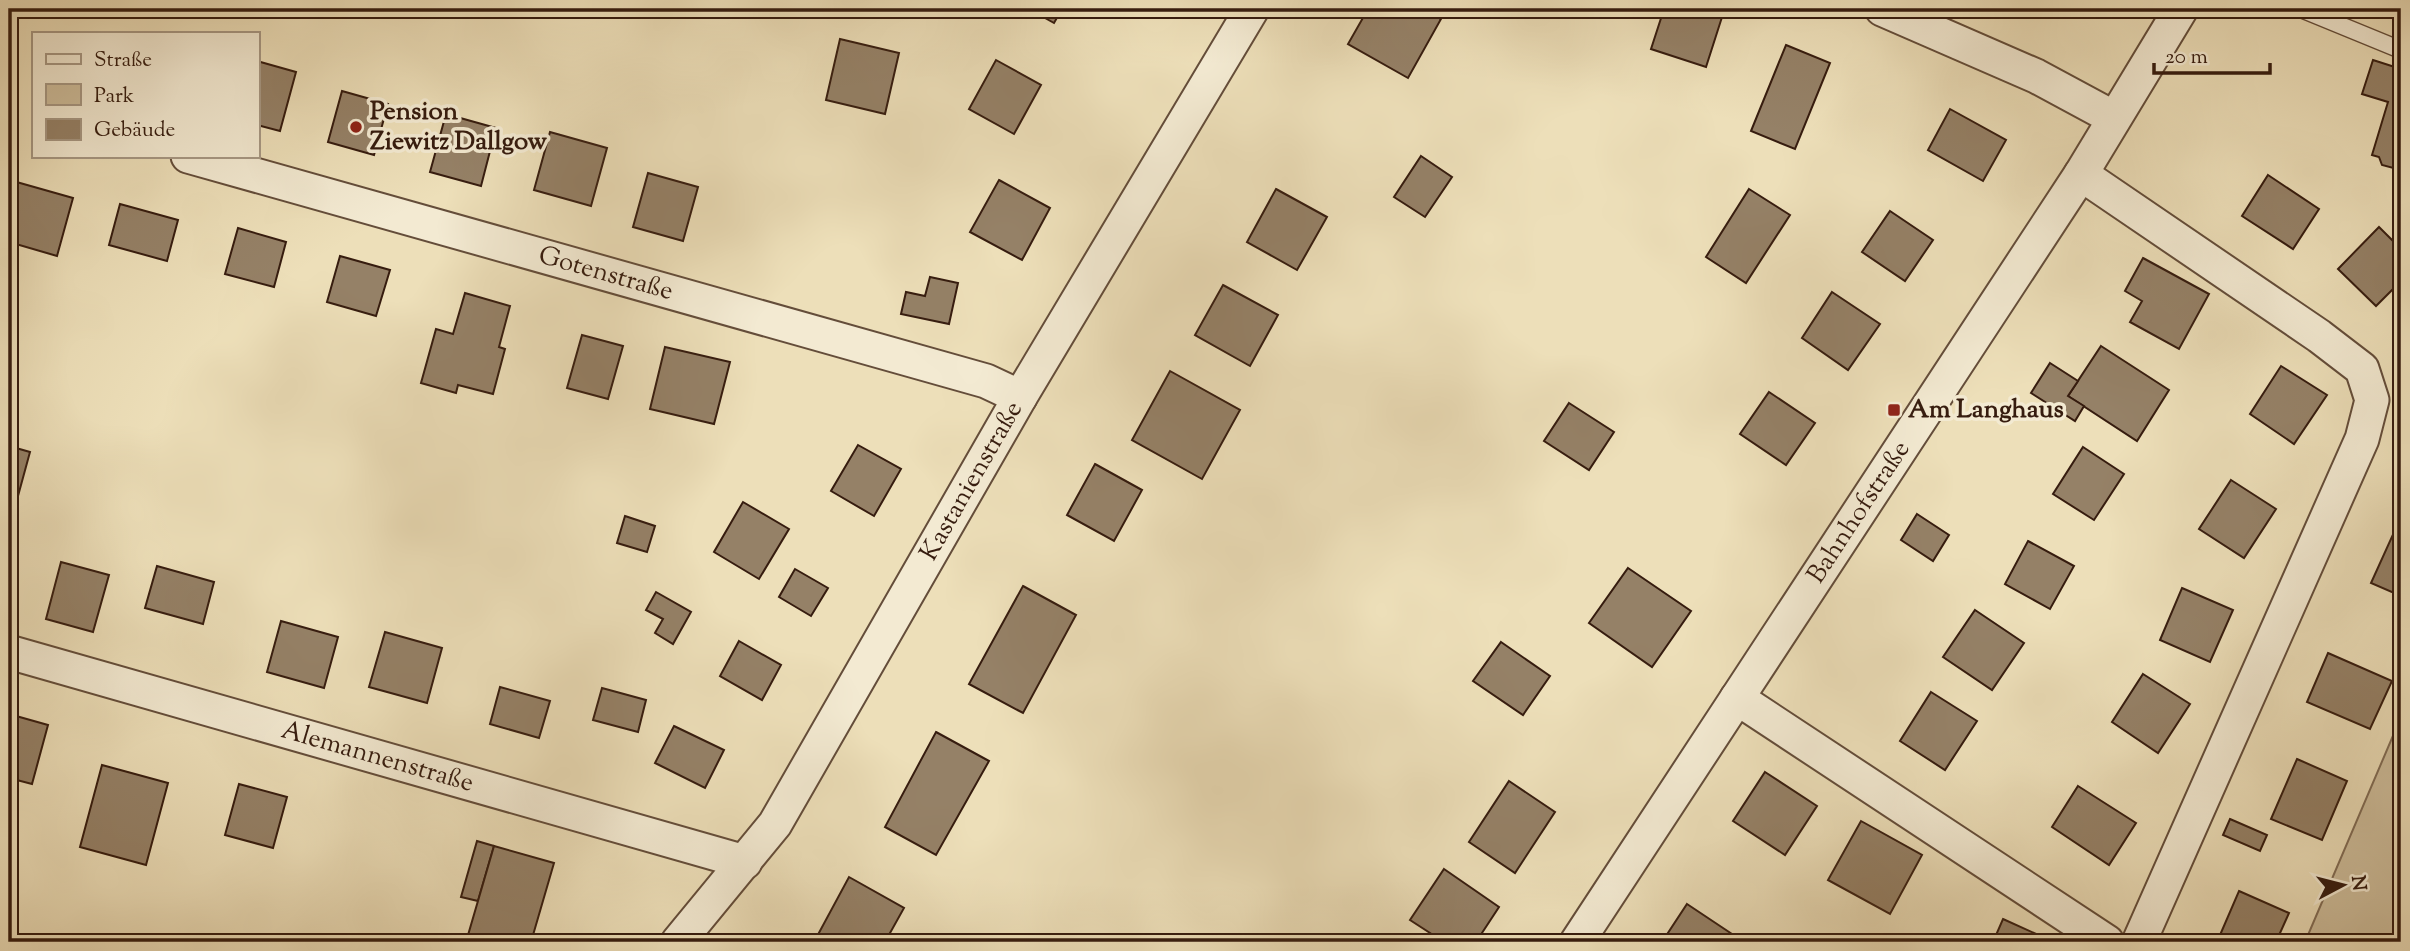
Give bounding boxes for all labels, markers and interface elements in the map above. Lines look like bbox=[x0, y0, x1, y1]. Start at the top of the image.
legend bbox=[32, 32, 259, 158]
scale bar bbox=[2154, 32, 2270, 76]
text: 20 m bbox=[2165, 43, 2208, 73]
text: Straße bbox=[94, 46, 152, 76]
text: Park bbox=[94, 82, 135, 112]
place label: Pension Ziewitz Dallgow bbox=[370, 94, 547, 161]
text: Gebäude bbox=[94, 116, 175, 146]
marker: Pension Ziewitz Dallgow bbox=[348, 119, 364, 135]
street label: Gotenstraße bbox=[534, 237, 677, 310]
place label: Am Langhaus bbox=[1908, 392, 2064, 429]
street label: Kastanienstraße bbox=[911, 394, 1032, 568]
marker: Am Langhaus bbox=[1886, 402, 1902, 418]
street label: Bahnhofstraße bbox=[1799, 434, 1919, 591]
street label: Alemannenstraße bbox=[277, 712, 478, 802]
north arrow bbox=[2308, 850, 2378, 920]
text: N bbox=[2343, 874, 2372, 892]

